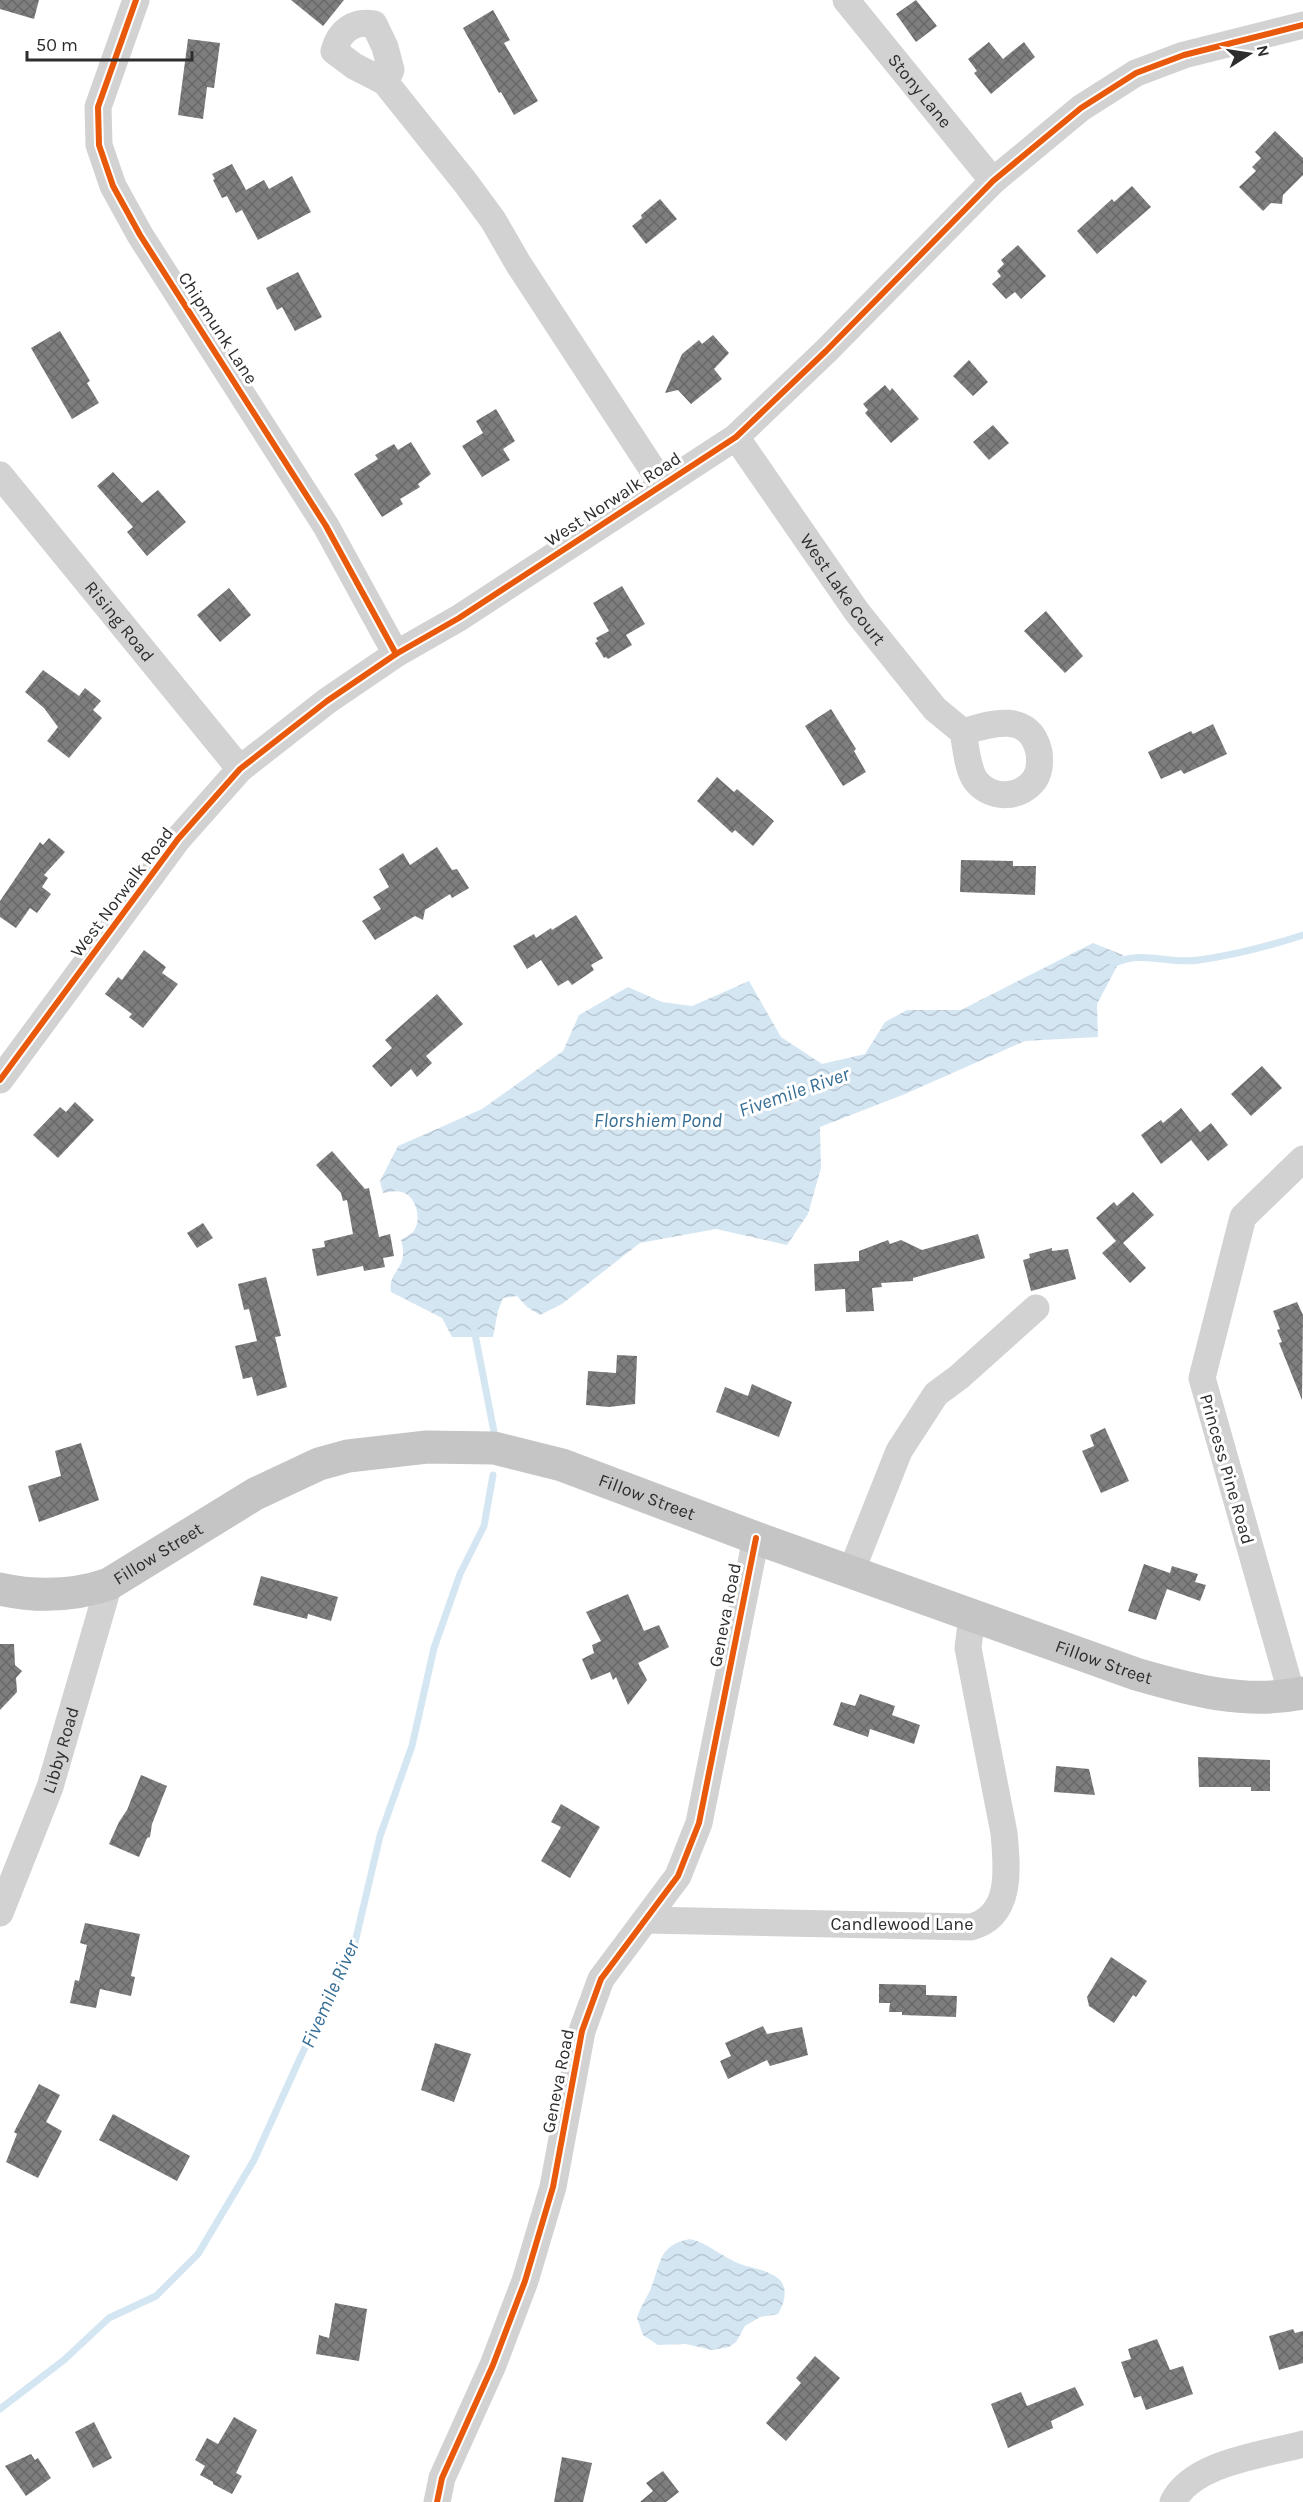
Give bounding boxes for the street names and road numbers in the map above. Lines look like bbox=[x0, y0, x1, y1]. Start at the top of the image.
street label: Stony Lane bbox=[883, 49, 957, 133]
street label: Chipmunk Lane bbox=[174, 268, 262, 388]
street label: West Norwalk Road bbox=[541, 447, 685, 551]
street label: West Lake Court bbox=[795, 529, 890, 650]
street label: Rising Road bbox=[80, 576, 159, 666]
street label: West Norwalk Road bbox=[66, 822, 178, 962]
street label: Princess Pine Road bbox=[1195, 1391, 1259, 1547]
street label: Fillow Street bbox=[595, 1469, 698, 1525]
street label: Fillow Street bbox=[109, 1518, 207, 1590]
street label: Geneva Road bbox=[704, 1561, 746, 1669]
street label: Fillow Street bbox=[1052, 1635, 1155, 1689]
street label: Libby Road bbox=[37, 1704, 84, 1797]
street label: Candlewood Lane bbox=[831, 1913, 973, 1935]
street label: Geneva Road bbox=[537, 2027, 579, 2135]

